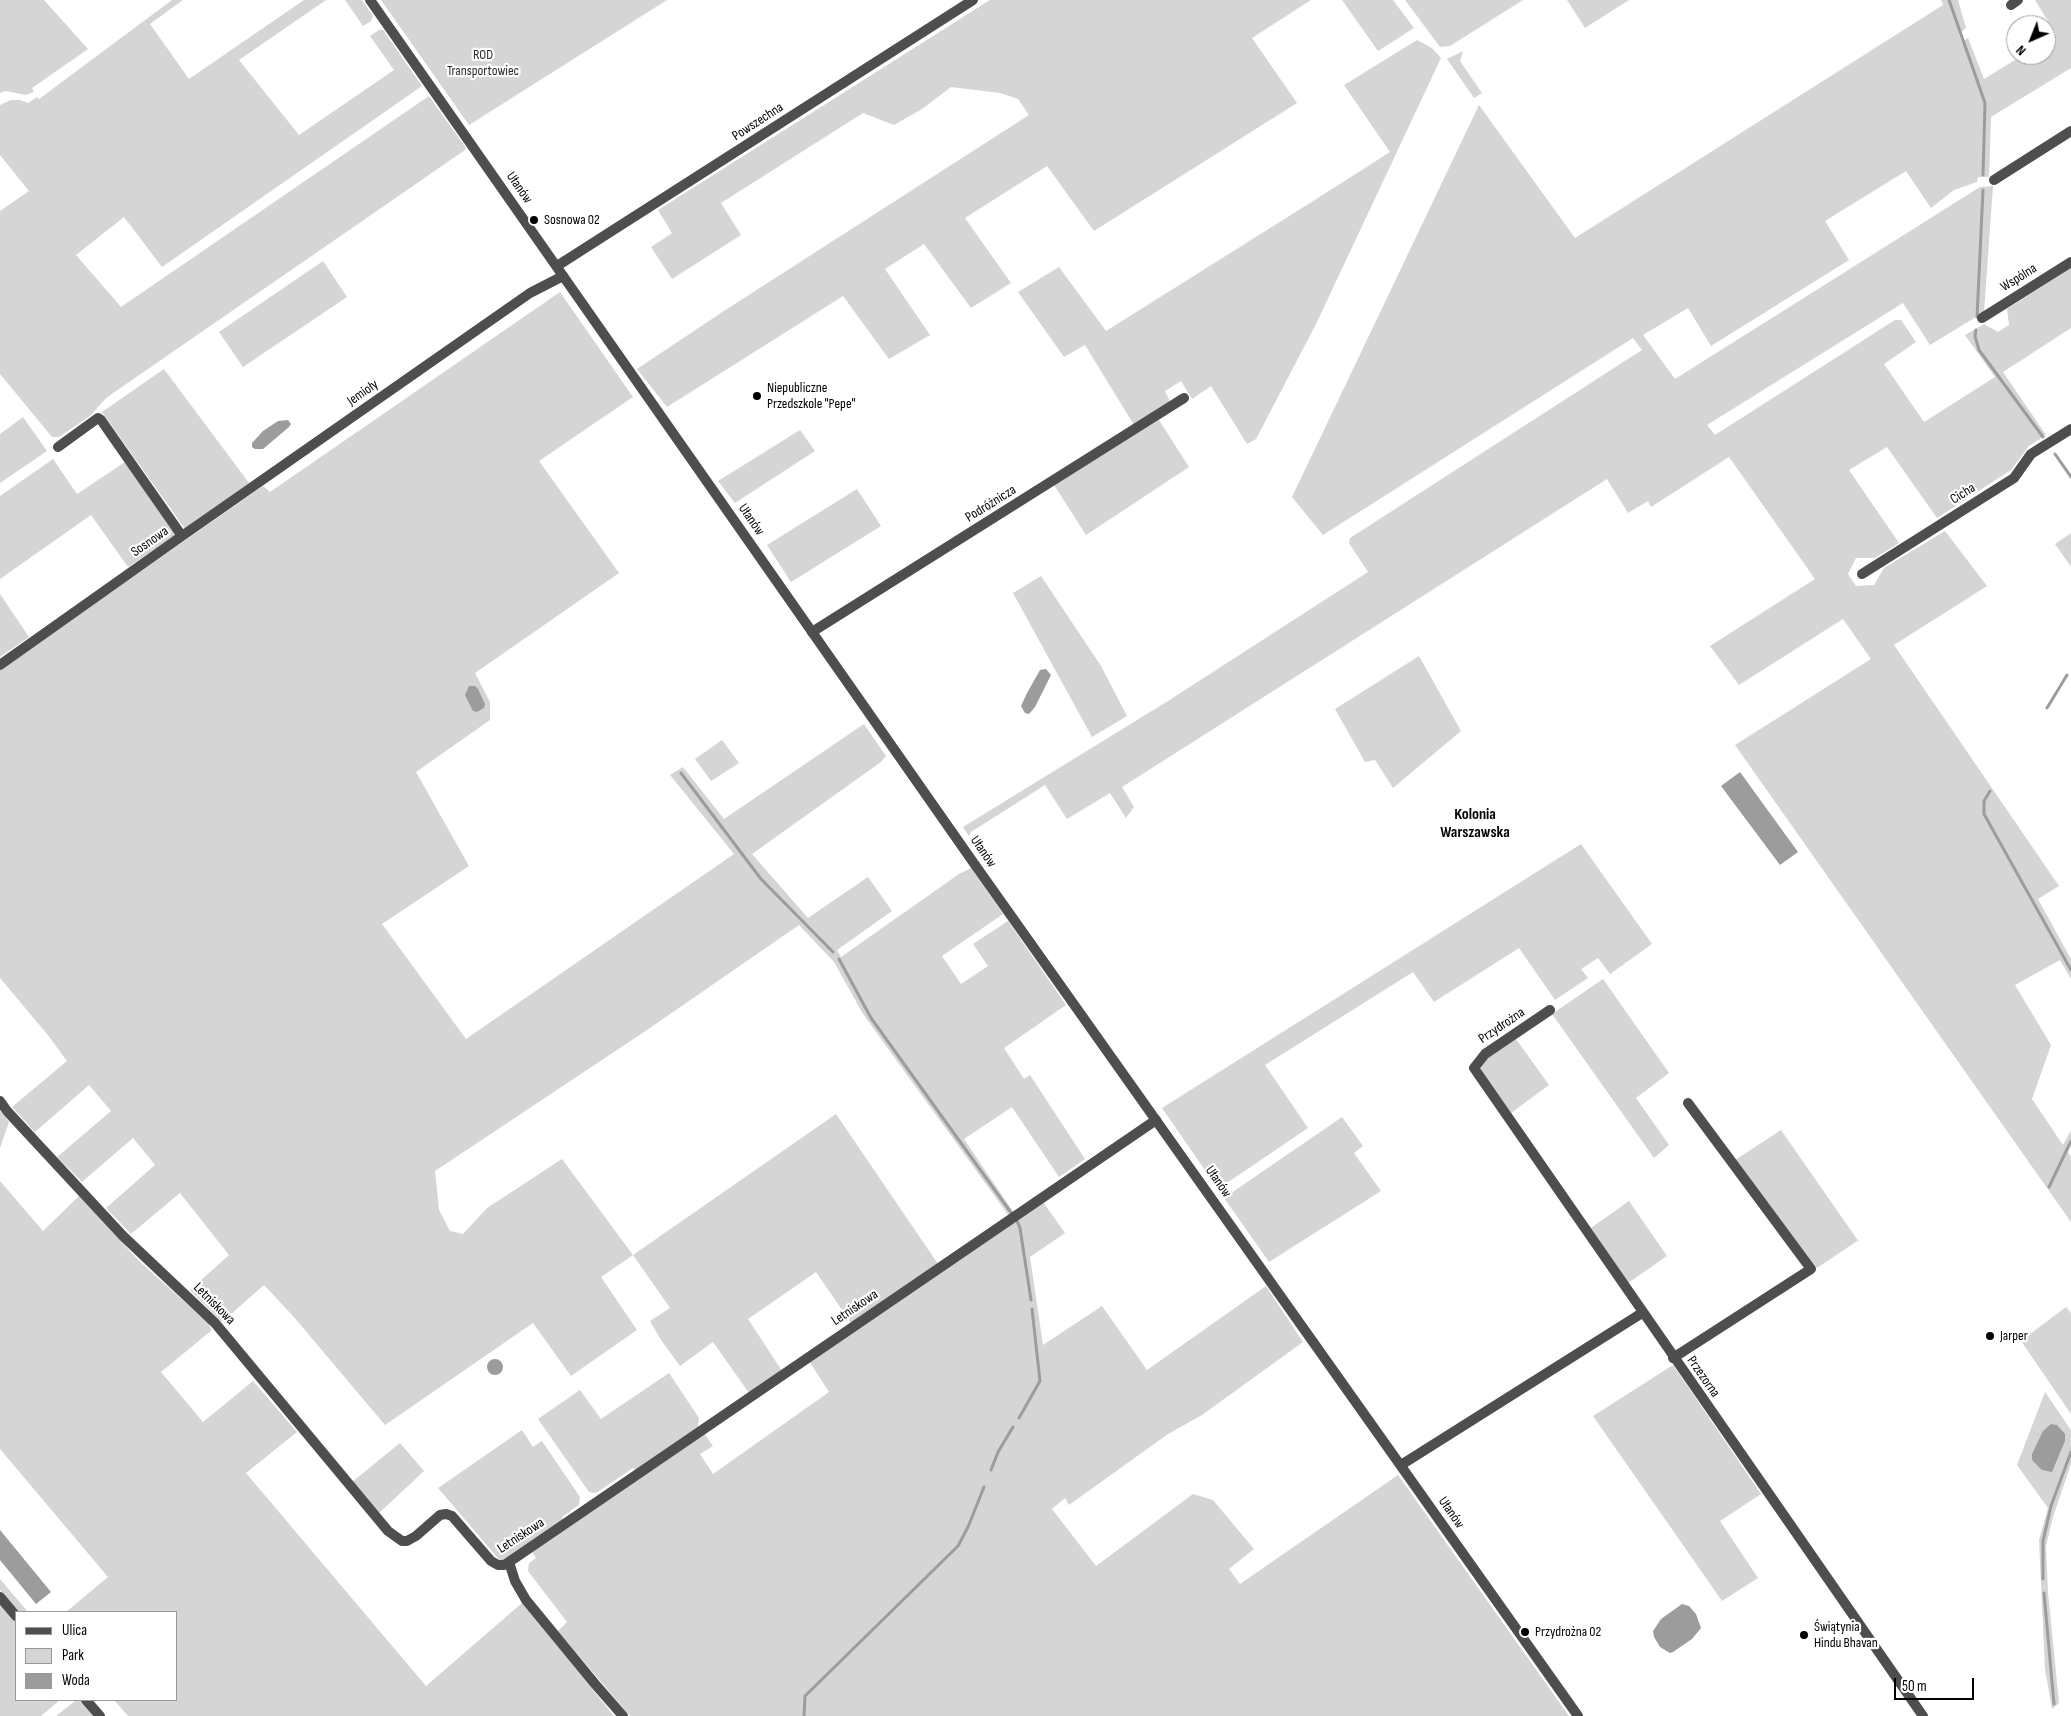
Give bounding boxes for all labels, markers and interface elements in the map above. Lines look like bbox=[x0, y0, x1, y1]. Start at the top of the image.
north arrow bbox=[2006, 15, 2056, 65]
text: N bbox=[2012, 42, 2030, 59]
park label: ROD Transportowiec bbox=[447, 47, 519, 80]
street label: Powszechna bbox=[729, 99, 787, 145]
street label: Ułanów bbox=[502, 169, 536, 207]
place label: Sosnowa 02 bbox=[544, 212, 600, 228]
marker: Sosnowa 02 bbox=[528, 214, 540, 226]
street label: Wspólna bbox=[1998, 260, 2040, 296]
street label: Jemioły bbox=[344, 376, 382, 410]
place label: Niepubliczne Przedszkole "Pepe" bbox=[767, 380, 856, 412]
marker: Niepubliczne Przedszkole "Pepe" bbox=[751, 390, 763, 402]
street label: Cicha bbox=[1947, 480, 1979, 508]
street label: Podróżnicza bbox=[963, 482, 1019, 526]
street label: Ułanów bbox=[734, 501, 768, 539]
street label: Sosnowa bbox=[128, 523, 172, 561]
district label: Kolonia Warszawska bbox=[1440, 805, 1510, 843]
street label: Ułanów bbox=[966, 833, 1000, 871]
street label: Przydrożna bbox=[1476, 1004, 1528, 1048]
street label: Ułanów bbox=[1201, 1163, 1235, 1201]
street label: Letniskowa bbox=[190, 1280, 238, 1328]
street label: Letniskowa bbox=[829, 1286, 881, 1330]
place label: Jarper bbox=[2000, 1328, 2028, 1344]
marker: Jarper bbox=[1984, 1330, 1996, 1342]
street label: Przezorna bbox=[1683, 1353, 1723, 1401]
street label: Ułanów bbox=[1434, 1494, 1468, 1532]
street label: Letniskowa bbox=[494, 1515, 548, 1557]
legend bbox=[15, 1611, 178, 1701]
place label: Świątynia Hindu Bhavan bbox=[1814, 1619, 1878, 1651]
text: Ulica bbox=[62, 1621, 87, 1640]
place label: Przydrożna 02 bbox=[1535, 1624, 1601, 1640]
marker: Przydrożna 02 bbox=[1519, 1626, 1531, 1638]
marker: Świątynia Hindu Bhavan bbox=[1798, 1629, 1810, 1641]
text: Park bbox=[62, 1646, 84, 1665]
scale bar bbox=[1896, 1668, 1976, 1700]
text: Woda bbox=[62, 1671, 90, 1690]
text: 50 m bbox=[1902, 1677, 1927, 1696]

